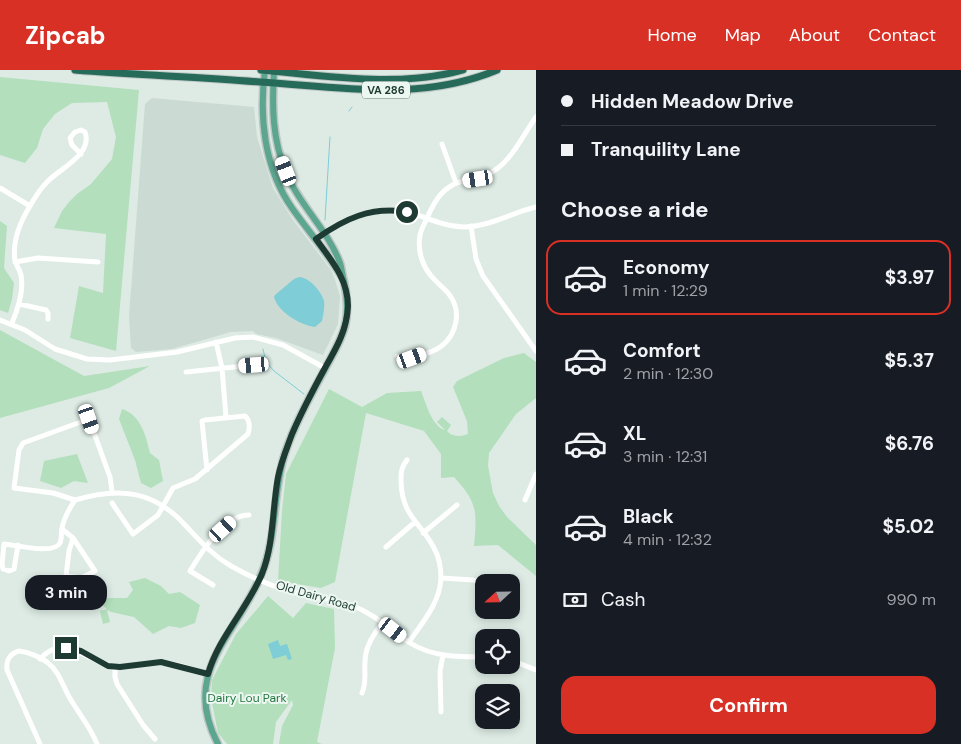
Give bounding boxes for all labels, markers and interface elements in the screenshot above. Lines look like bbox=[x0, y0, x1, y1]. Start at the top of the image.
text: Zipcab bbox=[25, 20, 106, 51]
text: Home bbox=[647, 23, 697, 47]
text: Map bbox=[725, 23, 761, 47]
text: About bbox=[789, 23, 840, 47]
text: Contact bbox=[868, 23, 936, 47]
road number: VA 286 bbox=[362, 82, 410, 98]
text: Hidden Meadow Drive bbox=[591, 89, 794, 114]
text: Tranquility Lane bbox=[591, 137, 741, 162]
car bbox=[273, 154, 298, 188]
car bbox=[462, 169, 493, 189]
text: Choose a ride bbox=[561, 195, 709, 224]
route start bbox=[396, 201, 418, 223]
icon: car bbox=[563, 255, 608, 300]
text: Economy bbox=[623, 255, 710, 280]
text: $3.97 bbox=[885, 265, 934, 290]
text: 1 min · 12:29 bbox=[623, 280, 708, 301]
icon: car bbox=[563, 338, 608, 383]
text: Comfort bbox=[623, 338, 701, 363]
car bbox=[395, 346, 428, 370]
text: $5.37 bbox=[884, 348, 934, 373]
car bbox=[238, 356, 269, 374]
text: 2 min · 12:30 bbox=[623, 363, 713, 384]
car bbox=[77, 402, 100, 436]
icon: car bbox=[563, 421, 608, 466]
text: XL bbox=[623, 421, 646, 446]
text: $6.76 bbox=[885, 431, 934, 456]
text: 3 min · 12:31 bbox=[623, 446, 707, 467]
icon: car bbox=[563, 504, 608, 549]
text: Black bbox=[623, 504, 674, 529]
car bbox=[206, 513, 239, 545]
text: $5.02 bbox=[882, 514, 934, 539]
text: 4 min · 12:32 bbox=[623, 529, 712, 550]
north arrow bbox=[475, 574, 520, 619]
map controls bbox=[475, 574, 520, 729]
callout: 3 min bbox=[25, 576, 107, 610]
street label: Old Dairy Road bbox=[274, 577, 358, 615]
text: 3 min bbox=[45, 582, 87, 603]
icon: cash bbox=[561, 586, 589, 614]
text: Cash bbox=[601, 587, 645, 612]
text: 990 m bbox=[886, 589, 936, 610]
car bbox=[376, 615, 409, 645]
button: locate bbox=[475, 629, 520, 674]
route end bbox=[55, 637, 77, 659]
button: Confirm bbox=[561, 676, 936, 734]
button: layers bbox=[475, 684, 520, 729]
park label: Dairy Lou Park bbox=[208, 690, 286, 706]

